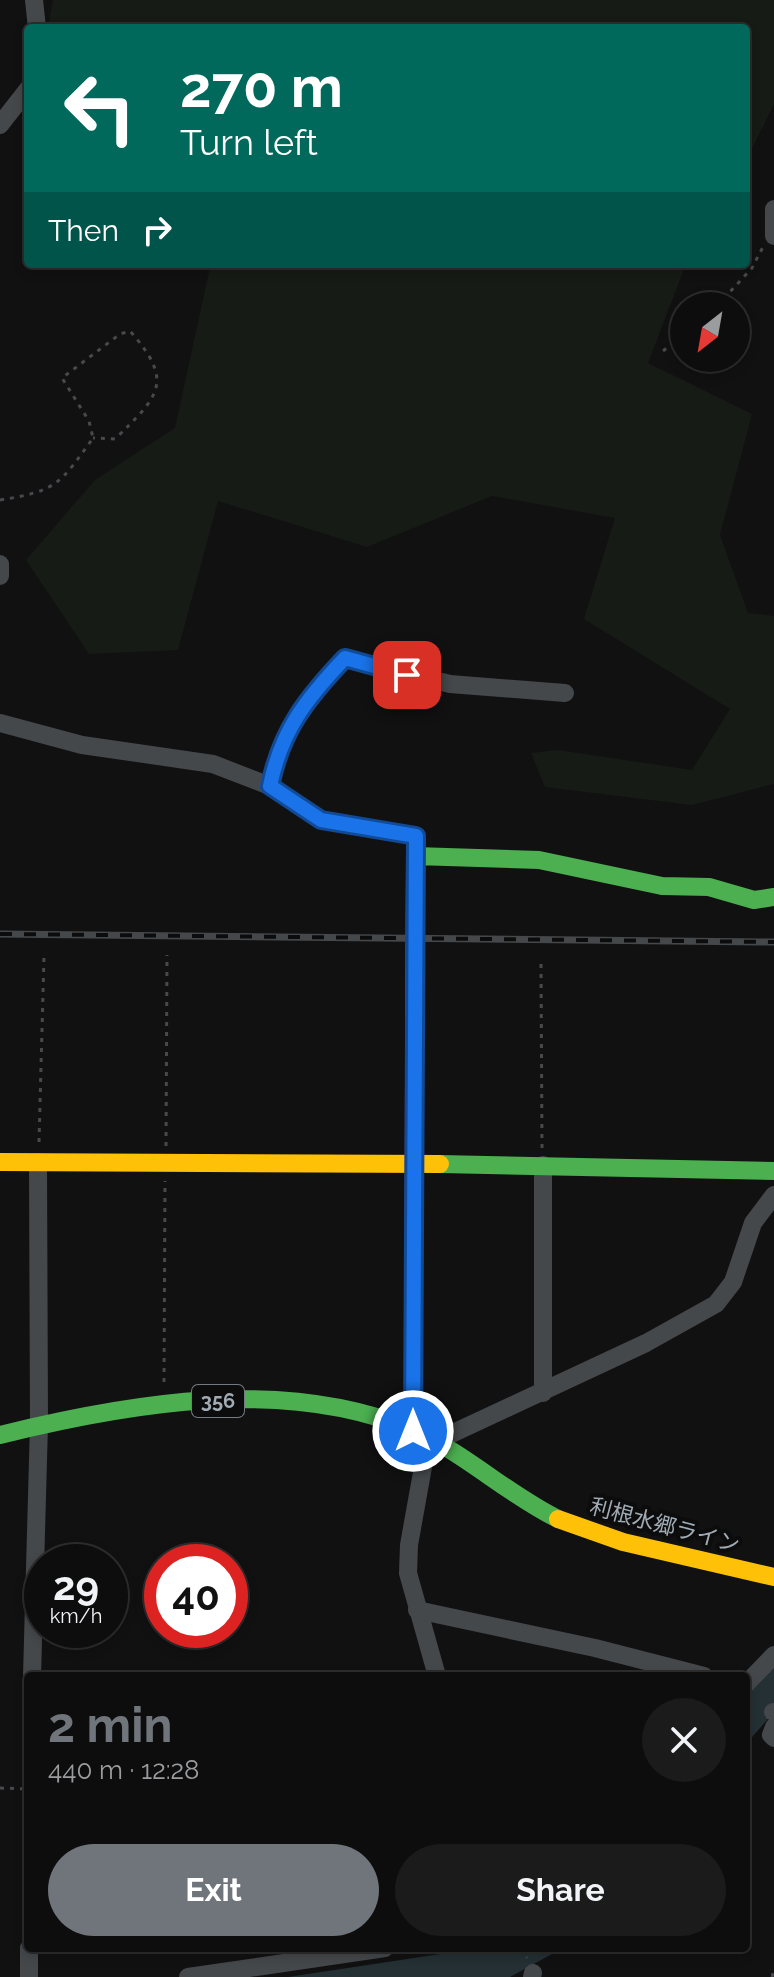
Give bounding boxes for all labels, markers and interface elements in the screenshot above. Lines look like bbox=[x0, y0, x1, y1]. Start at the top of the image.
text: 270 m bbox=[180, 54, 343, 120]
icon: left bbox=[48, 56, 152, 160]
text: Turn left bbox=[180, 121, 318, 163]
icon: right bbox=[135, 208, 179, 252]
text: Then bbox=[48, 213, 119, 248]
north arrow bbox=[670, 292, 750, 372]
map controls bbox=[670, 292, 750, 372]
pin bbox=[373, 641, 441, 709]
icon: arrive bbox=[385, 653, 429, 697]
road number: 356 bbox=[192, 1385, 244, 1417]
position arrow bbox=[371, 1389, 455, 1473]
street label: 利根水郷ライン bbox=[587, 1493, 743, 1557]
speed limit sign: 40 bbox=[144, 1544, 248, 1648]
text: 29 bbox=[53, 1562, 99, 1609]
text: km/h bbox=[50, 1604, 102, 1628]
text: 2 min bbox=[48, 1697, 173, 1753]
button: close bbox=[642, 1698, 726, 1782]
text: 440 m · 12:28 bbox=[48, 1755, 200, 1785]
button: Exit bbox=[48, 1844, 379, 1936]
button: Share bbox=[395, 1844, 726, 1936]

